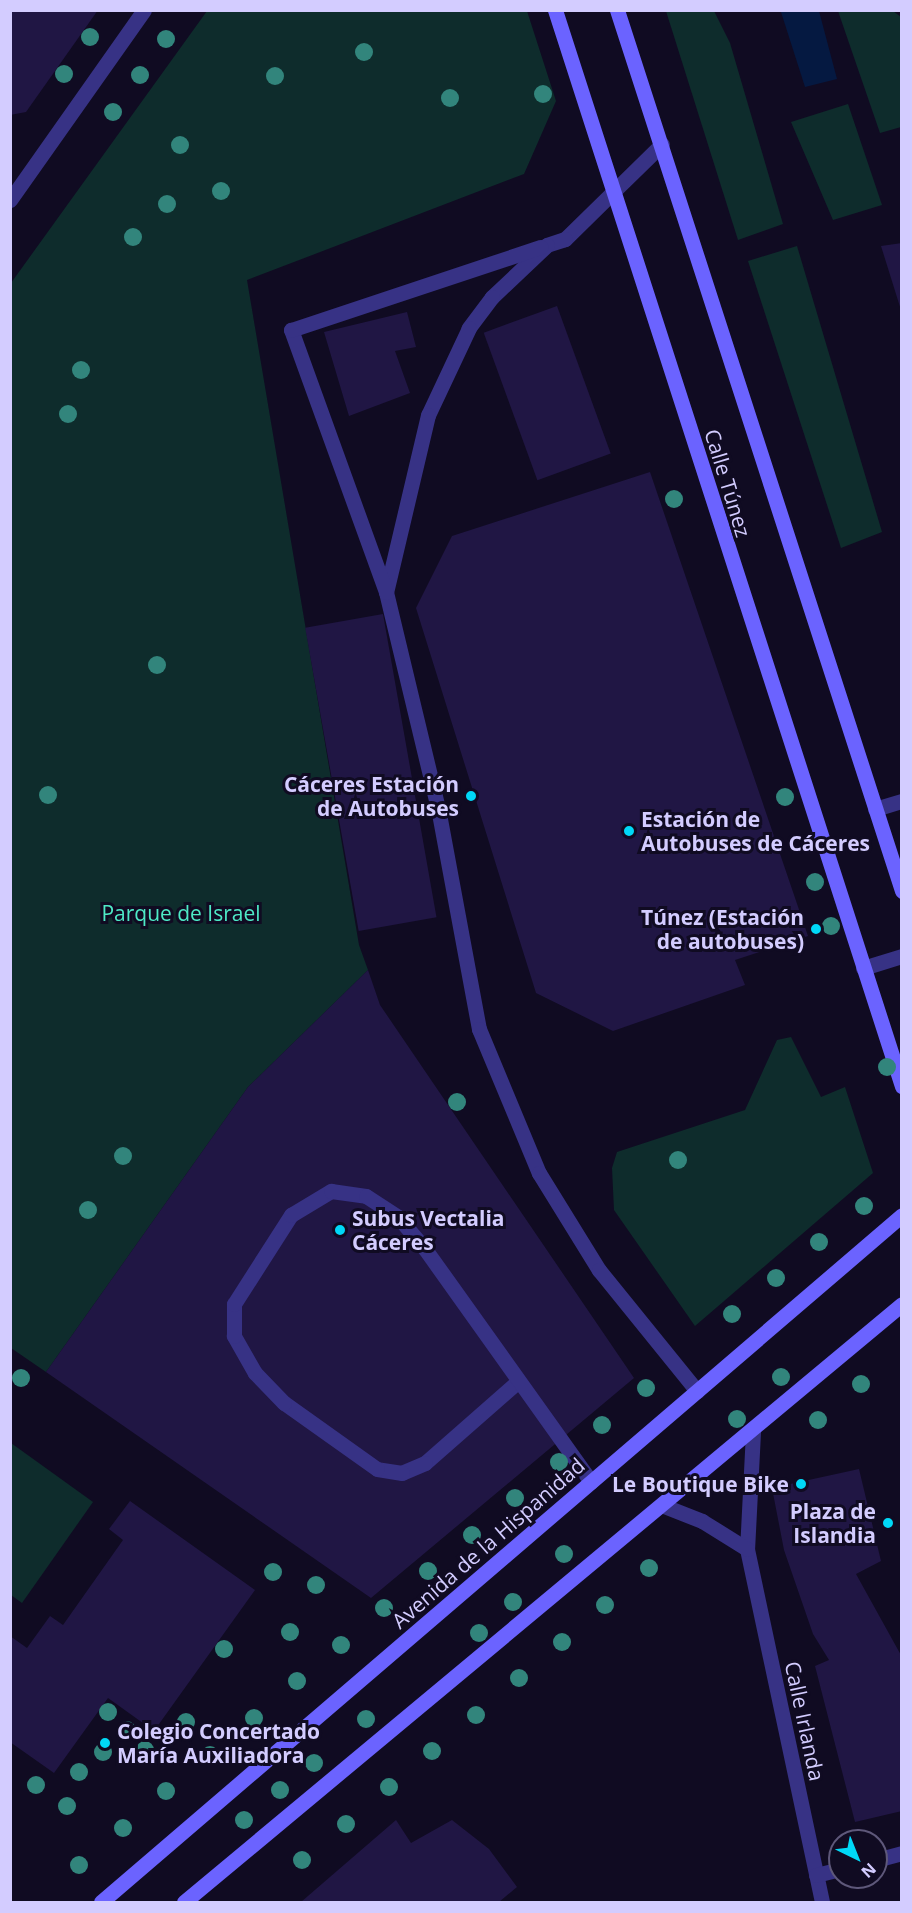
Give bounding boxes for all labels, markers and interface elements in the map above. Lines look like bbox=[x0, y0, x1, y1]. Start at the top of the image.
street label: Calle Túnez bbox=[700, 426, 756, 540]
place label: Cáceres Estación de Autobuses bbox=[284, 771, 459, 821]
marker: Cáceres Estación de Autobuses bbox=[464, 789, 478, 803]
place label: Estación de Autobuses de Cáceres bbox=[641, 806, 870, 856]
marker: Estación de Autobuses de Cáceres bbox=[622, 824, 636, 838]
park label: Parque de Israel bbox=[101, 900, 261, 926]
place label: Túnez (Estación de autobuses) bbox=[641, 904, 804, 954]
marker: Túnez (Estación de autobuses) bbox=[809, 922, 823, 936]
place label: Subus Vectalia Cáceres bbox=[352, 1205, 505, 1255]
marker: Subus Vectalia Cáceres bbox=[333, 1223, 347, 1237]
street label: Avenida de la Hispanidad bbox=[386, 1452, 590, 1634]
place label: Le Boutique Bike bbox=[612, 1471, 789, 1497]
marker: Le Boutique Bike bbox=[794, 1477, 808, 1491]
place label: Plaza de Islandia bbox=[790, 1498, 876, 1548]
marker: Plaza de Islandia bbox=[881, 1516, 895, 1530]
street label: Calle Irlanda bbox=[780, 1659, 830, 1783]
place label: Colegio Concertado María Auxiliadora bbox=[117, 1718, 320, 1768]
marker: Colegio Concertado María Auxiliadora bbox=[98, 1736, 112, 1750]
north arrow bbox=[828, 1829, 888, 1889]
text: N bbox=[857, 1858, 881, 1883]

